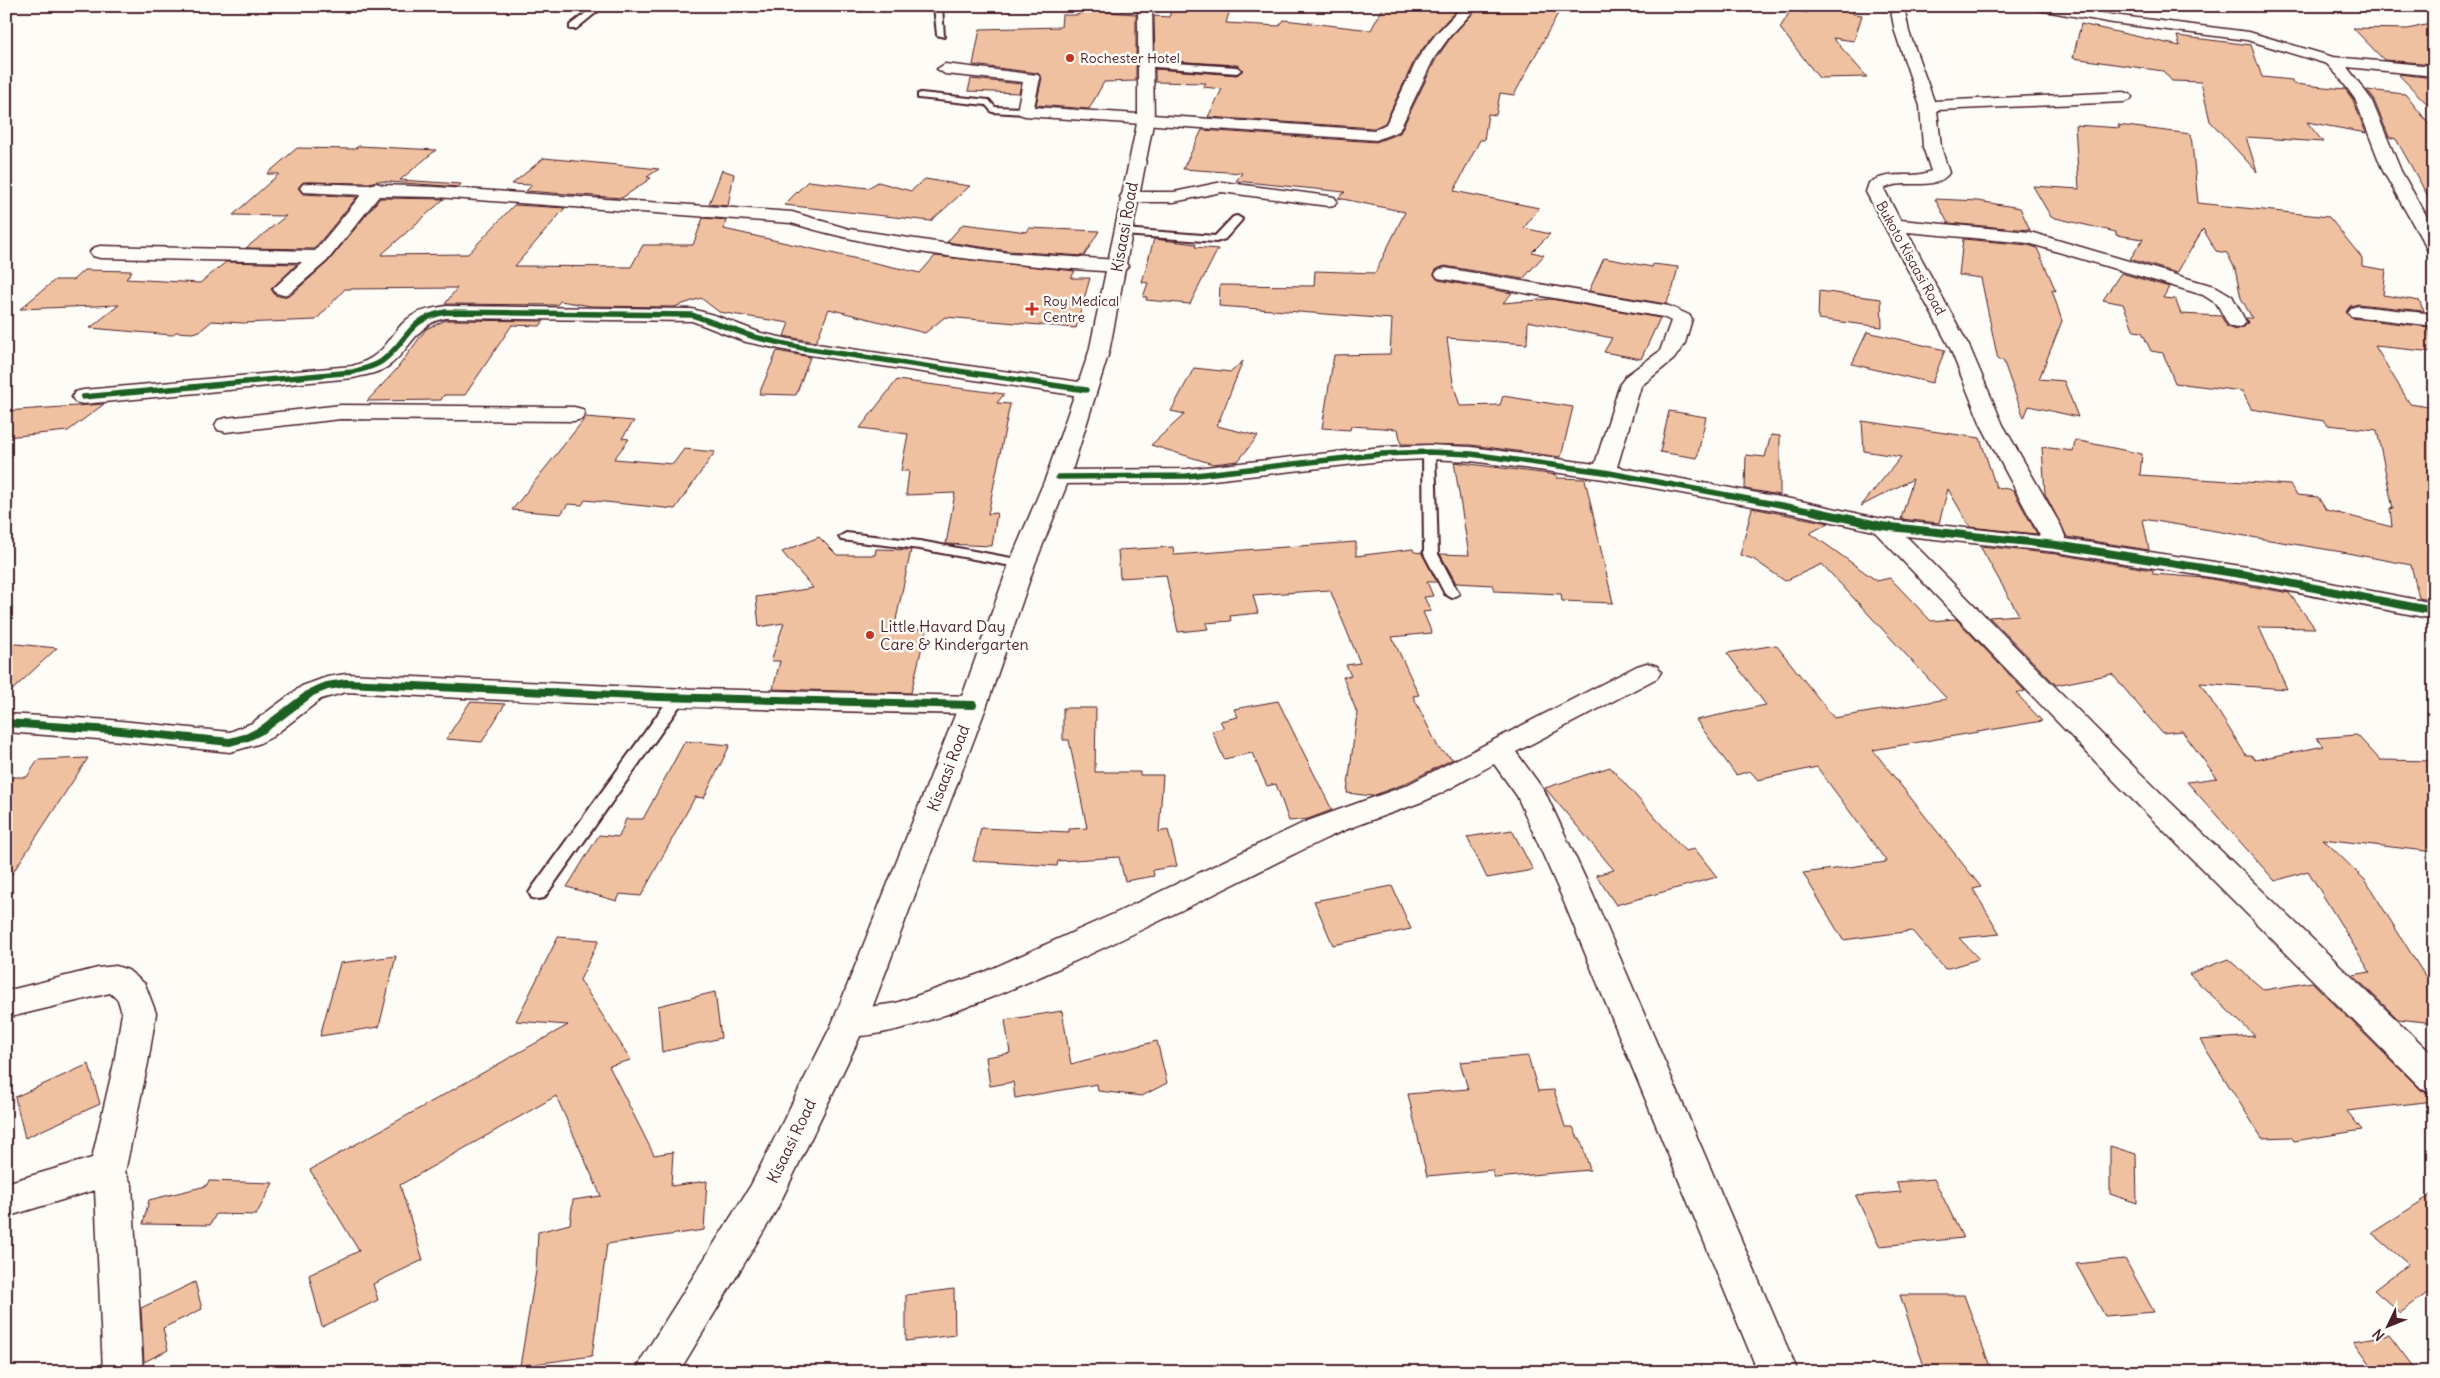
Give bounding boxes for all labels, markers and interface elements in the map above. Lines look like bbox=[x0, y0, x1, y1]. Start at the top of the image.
place label: Rochester Hotel bbox=[1080, 49, 1180, 67]
marker: Rochester Hotel bbox=[1064, 52, 1076, 64]
street label: Kisaasi Road bbox=[1106, 180, 1142, 274]
street label: Bukoto Kisaasi Road bbox=[1872, 198, 1950, 318]
place label: Roy Medical Centre bbox=[1043, 292, 1119, 326]
marker: Roy Medical Centre bbox=[1025, 302, 1039, 316]
place label: Little Havard Day Care & Kindergarten bbox=[880, 616, 1029, 654]
marker: Little Havard Day Care & Kindergarten bbox=[864, 629, 876, 641]
street label: Kisaasi Road bbox=[922, 722, 974, 814]
street label: Kisaasi Road bbox=[762, 1096, 820, 1186]
north arrow bbox=[2362, 1300, 2412, 1350]
text: N bbox=[2369, 1325, 2388, 1345]

